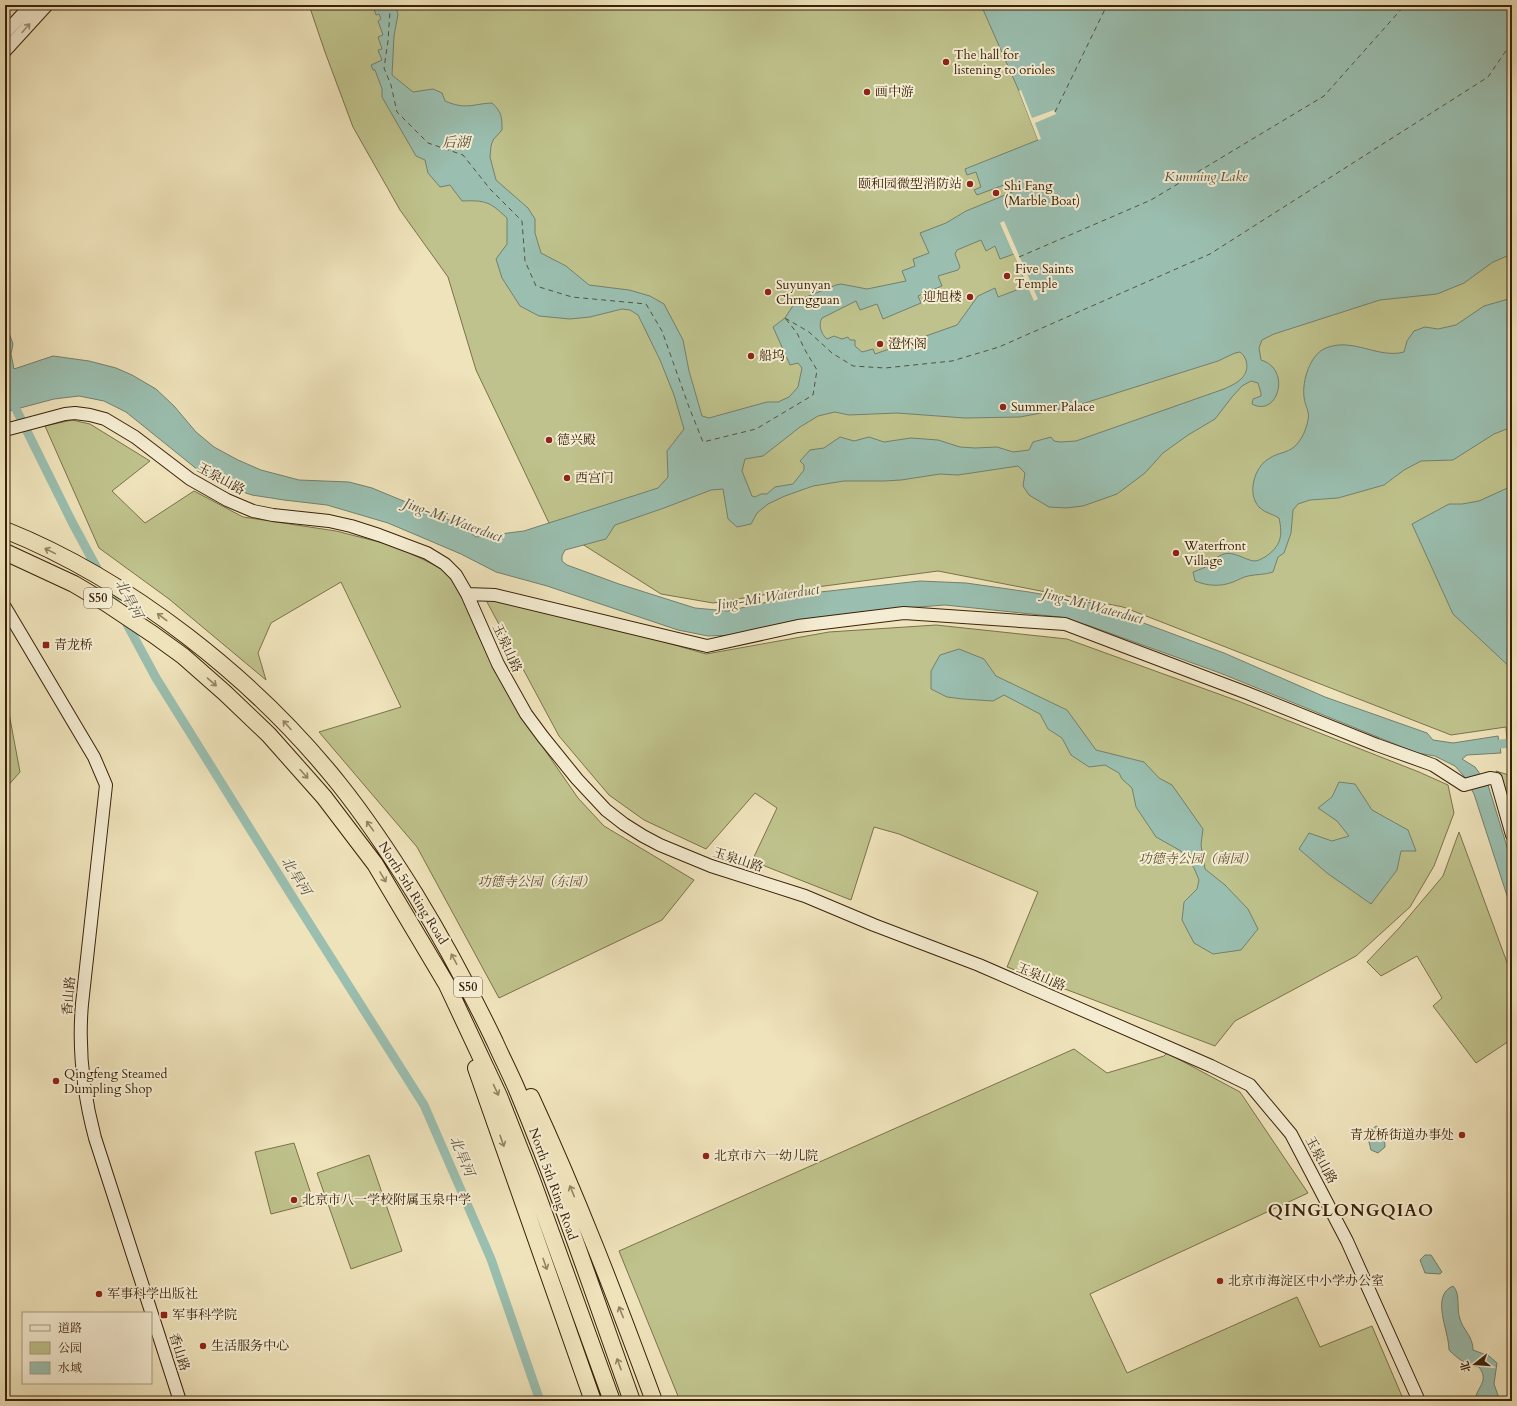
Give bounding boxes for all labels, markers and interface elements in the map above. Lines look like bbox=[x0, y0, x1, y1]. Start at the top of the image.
one-way arrow bbox=[21, 23, 31, 33]
place label: The hall for listening to orioles bbox=[954, 46, 1055, 79]
marker: The hall for listening to orioles bbox=[941, 57, 951, 67]
place label: 画中游 bbox=[875, 83, 914, 101]
marker: 画中游 bbox=[862, 87, 872, 97]
water label: 后湖 bbox=[442, 133, 473, 152]
water label: Kunming Lake bbox=[1164, 167, 1248, 186]
place label: 颐和园微型消防站 bbox=[858, 175, 962, 193]
place label: Shi Fang (Marble Boat) bbox=[1004, 177, 1080, 210]
marker: 颐和园微型消防站 bbox=[965, 179, 975, 189]
marker: Shi Fang (Marble Boat) bbox=[991, 188, 1001, 198]
place label: Five Saints Temple bbox=[1015, 260, 1074, 293]
marker: Five Saints Temple bbox=[1002, 271, 1012, 281]
place label: Suyunyan Chrngguan bbox=[776, 276, 841, 309]
marker: Suyunyan Chrngguan bbox=[763, 287, 773, 297]
place label: 迎旭楼 bbox=[923, 288, 962, 306]
marker: 迎旭楼 bbox=[965, 292, 975, 302]
place label: 澄怀阁 bbox=[888, 335, 927, 353]
marker: 澄怀阁 bbox=[875, 339, 885, 349]
place label: 船坞 bbox=[759, 347, 785, 365]
marker: 船坞 bbox=[746, 351, 756, 361]
place label: Summer Palace bbox=[1011, 398, 1095, 416]
marker: Summer Palace bbox=[998, 402, 1008, 412]
place label: 德兴殿 bbox=[557, 431, 596, 449]
marker: 德兴殿 bbox=[544, 435, 554, 445]
street label: 玉泉山路 bbox=[194, 459, 248, 499]
place label: 西宫门 bbox=[575, 469, 614, 487]
marker: 西宫门 bbox=[562, 473, 572, 483]
water label: Jing-Mi Waterduct bbox=[398, 492, 506, 547]
place label: Waterfront Village bbox=[1183, 537, 1246, 570]
one-way arrow bbox=[45, 547, 57, 554]
marker: Waterfront Village bbox=[1171, 548, 1181, 558]
water label: 北旱河 bbox=[111, 576, 149, 625]
water label: Jing-Mi Waterduct bbox=[712, 579, 822, 615]
water label: Jing-Mi Waterduct bbox=[1038, 583, 1146, 629]
road number: S50 bbox=[84, 588, 112, 608]
one-way arrow bbox=[156, 613, 167, 622]
street label: 玉泉山路 bbox=[488, 621, 526, 675]
place label: 青龙桥 bbox=[54, 636, 93, 654]
marker: 青龙桥 bbox=[41, 640, 51, 650]
one-way arrow bbox=[207, 677, 217, 686]
one-way arrow bbox=[283, 720, 292, 731]
one-way arrow bbox=[299, 769, 308, 779]
one-way arrow bbox=[366, 820, 374, 831]
street label: North 5th Ring Road bbox=[374, 838, 452, 948]
street label: 玉泉山路 bbox=[710, 843, 766, 877]
park label: 功德寺公园（南园） bbox=[1138, 850, 1256, 868]
water label: 北旱河 bbox=[277, 853, 317, 901]
one-way arrow bbox=[379, 871, 387, 883]
park label: 功德寺公园（东园） bbox=[477, 873, 595, 891]
one-way arrow bbox=[449, 954, 457, 966]
street label: 玉泉山路 bbox=[1014, 959, 1068, 995]
street label: 香山路 bbox=[58, 976, 80, 1016]
road number: S50 bbox=[454, 977, 482, 997]
place label: Qingfeng Steamed Dumpling Shop bbox=[64, 1065, 168, 1098]
marker: Qingfeng Steamed Dumpling Shop bbox=[51, 1076, 61, 1086]
one-way arrow bbox=[493, 1084, 500, 1096]
street label: North 5th Ring Road bbox=[524, 1125, 582, 1243]
place label: 青龙桥街道办事处 bbox=[1350, 1126, 1454, 1144]
marker: 青龙桥街道办事处 bbox=[1457, 1130, 1467, 1140]
water label: 北旱河 bbox=[445, 1133, 480, 1182]
street label: 玉泉山路 bbox=[1301, 1133, 1341, 1187]
one-way arrow bbox=[498, 1135, 506, 1147]
place label: 北京市六一幼儿院 bbox=[714, 1147, 818, 1165]
marker: 北京市六一幼儿院 bbox=[701, 1151, 711, 1161]
one-way arrow bbox=[568, 1186, 576, 1198]
place label: 北京市八一学校附属玉泉中学 bbox=[302, 1191, 471, 1209]
marker: 北京市八一学校附属玉泉中学 bbox=[289, 1195, 299, 1205]
district label: QINGLONGQIAO bbox=[1268, 1199, 1434, 1222]
one-way arrow bbox=[541, 1257, 549, 1269]
place label: 北京市海淀区中小学办公室 bbox=[1228, 1272, 1384, 1290]
marker: 北京市海淀区中小学办公室 bbox=[1215, 1276, 1225, 1286]
place label: 军事科学出版社 bbox=[107, 1285, 198, 1303]
marker: 军事科学出版社 bbox=[94, 1289, 104, 1299]
place label: 军事科学院 bbox=[172, 1306, 237, 1324]
one-way arrow bbox=[616, 1306, 624, 1318]
marker: 军事科学院 bbox=[159, 1310, 169, 1320]
legend bbox=[22, 1312, 152, 1384]
text: 道路 bbox=[58, 1320, 82, 1336]
street label: 香山路 bbox=[164, 1331, 194, 1373]
place label: 生活服务中心 bbox=[211, 1337, 289, 1355]
text: 公园 bbox=[58, 1340, 82, 1356]
marker: 生活服务中心 bbox=[198, 1341, 208, 1351]
north arrow bbox=[1455, 1344, 1495, 1384]
one-way arrow bbox=[615, 1359, 623, 1371]
text: 北 bbox=[1457, 1359, 1475, 1374]
text: 水域 bbox=[58, 1360, 82, 1376]

